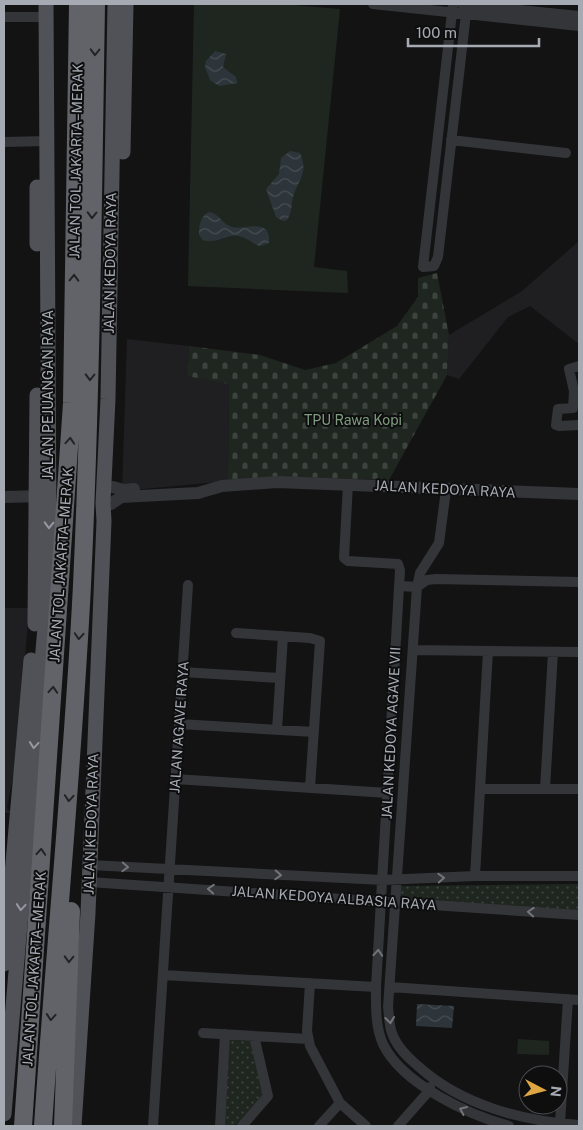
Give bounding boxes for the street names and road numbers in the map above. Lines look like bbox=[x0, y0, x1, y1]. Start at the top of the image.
street label: JALAN TOL JAKARTA–MERAK bbox=[66, 63, 86, 259]
street label: JALAN KEDOYA RAYA bbox=[101, 192, 119, 334]
street label: JALAN PEJUANGAN RAYA bbox=[40, 310, 56, 480]
street label: JALAN TOL JAKARTA–MERAK bbox=[46, 466, 76, 663]
street label: JALAN KEDOYA RAYA bbox=[374, 477, 516, 501]
street label: JALAN KEDOYA AGAVE VII bbox=[378, 646, 404, 820]
street label: JALAN AGAVE RAYA bbox=[166, 660, 192, 794]
street label: JALAN KEDOYA RAYA bbox=[81, 753, 101, 895]
street label: JALAN TOL JAKARTA–MERAK bbox=[19, 870, 49, 1067]
street label: JALAN KEDOYA ALBASIA RAYA bbox=[231, 883, 437, 913]

